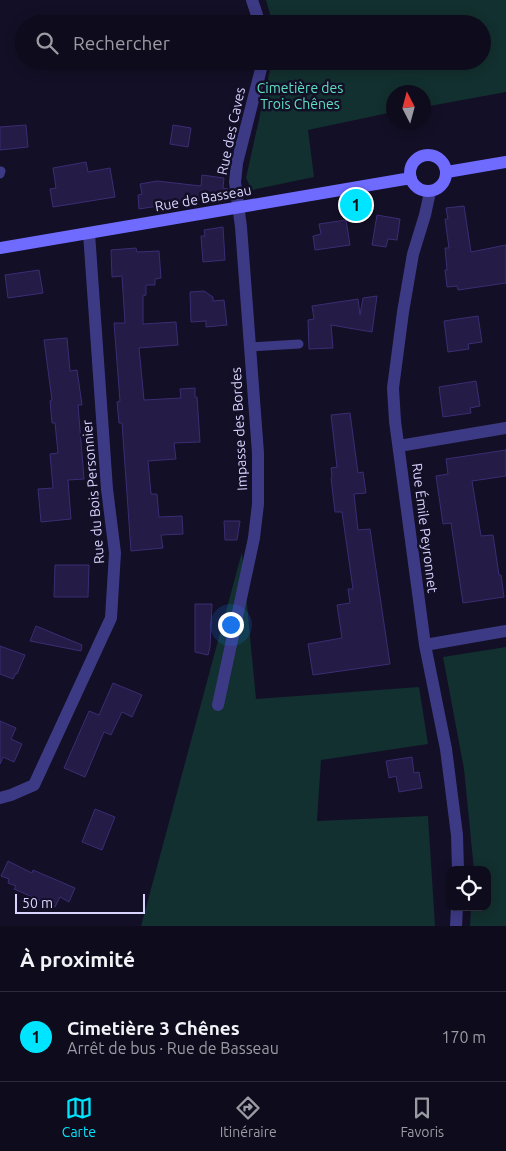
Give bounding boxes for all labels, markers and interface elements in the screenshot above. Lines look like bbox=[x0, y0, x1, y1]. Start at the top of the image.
search box bbox=[15, 15, 491, 70]
icon: search bbox=[33, 29, 61, 57]
text: Rechercher bbox=[73, 32, 170, 54]
park label: Cimetière des Trois Chênes bbox=[257, 80, 343, 112]
north arrow bbox=[386, 85, 431, 130]
street label: Rue des Caves bbox=[214, 86, 248, 176]
street label: Rue de Basseau bbox=[153, 182, 253, 214]
pin: 1 bbox=[340, 186, 372, 224]
street label: Impasse des Bordes bbox=[228, 367, 250, 491]
street label: Rue du Bois Personnier bbox=[79, 419, 107, 565]
street label: Rue Émile Peyronnet bbox=[409, 462, 442, 594]
your location bbox=[218, 612, 244, 638]
map controls bbox=[446, 866, 491, 911]
button: locate bbox=[446, 866, 491, 911]
scale bar bbox=[15, 891, 145, 914]
text: 50 m bbox=[22, 895, 53, 911]
text: À proximité bbox=[20, 947, 135, 971]
text: Cimetière 3 Chênes bbox=[67, 1017, 240, 1039]
text: 1 bbox=[31, 1028, 41, 1046]
text: 170 m bbox=[441, 1028, 486, 1046]
text: Arrêt de bus · Rue de Basseau bbox=[67, 1039, 279, 1057]
tab: Carte bbox=[62, 1094, 96, 1140]
tab: Itinéraire bbox=[220, 1094, 277, 1140]
tab: Favoris bbox=[400, 1094, 444, 1140]

